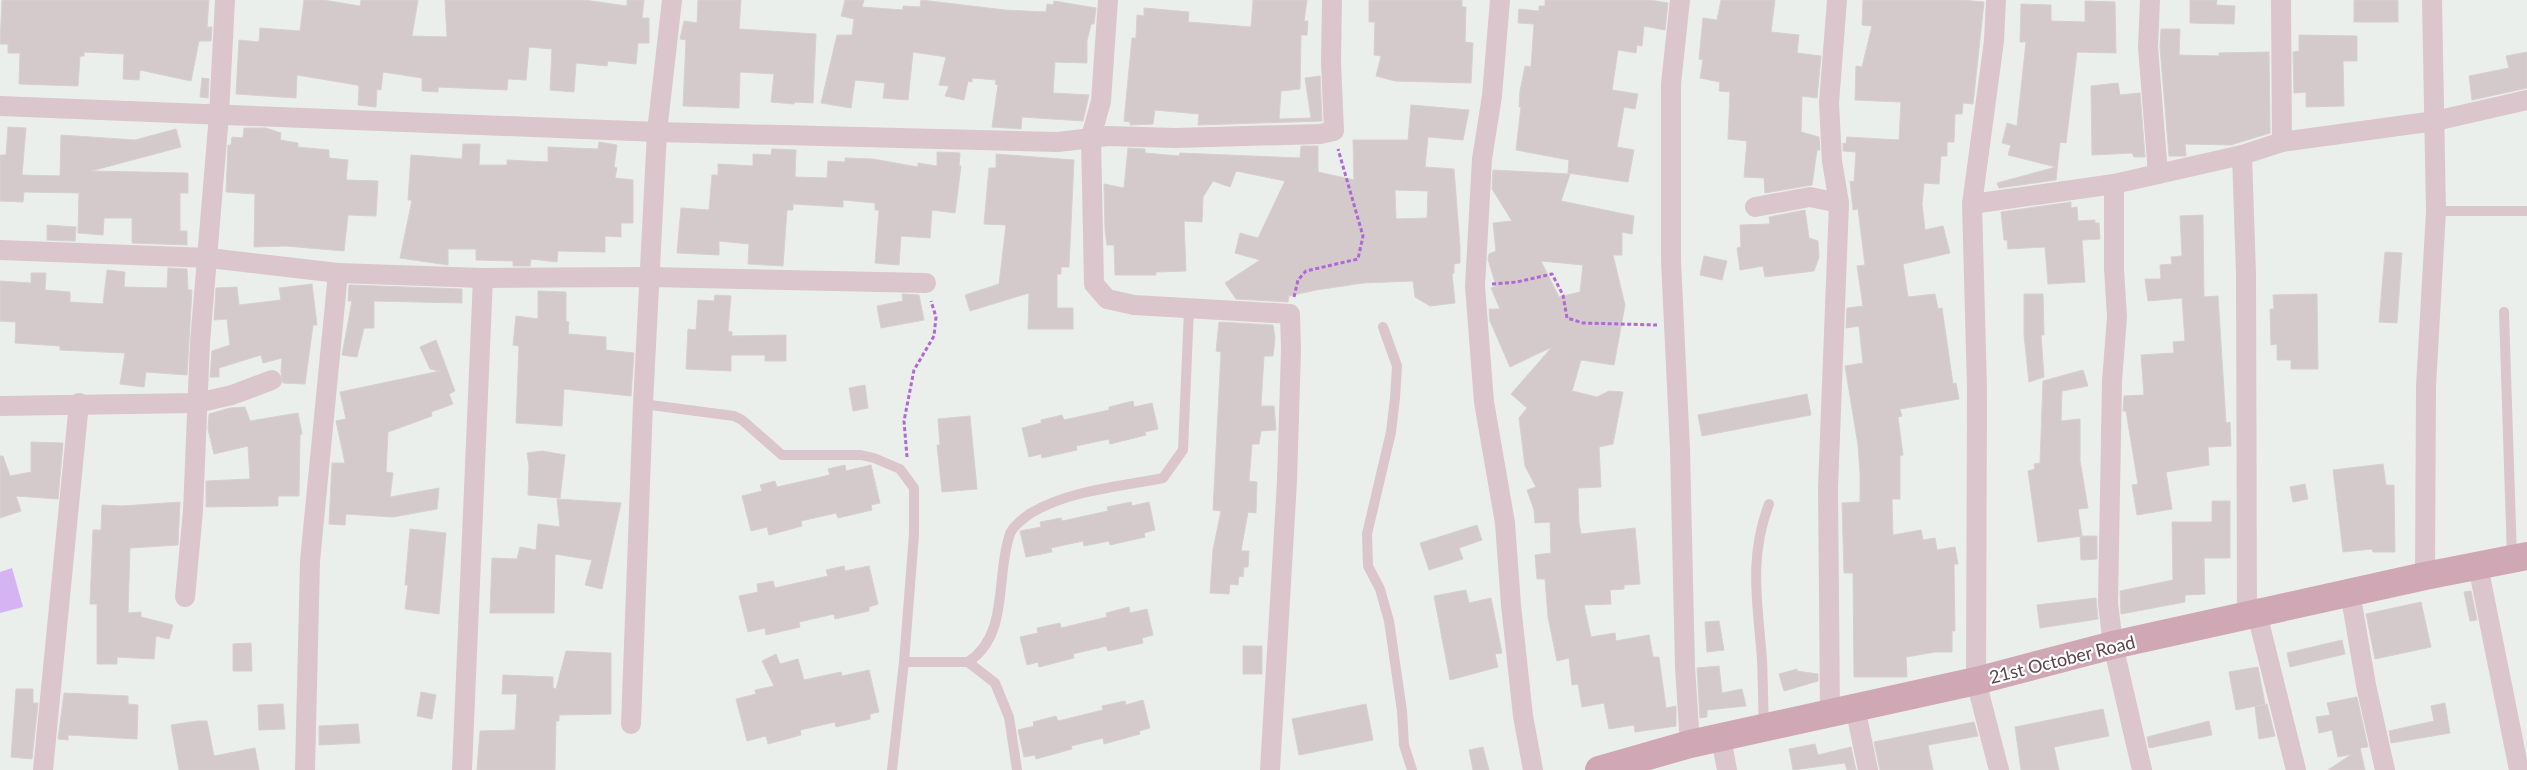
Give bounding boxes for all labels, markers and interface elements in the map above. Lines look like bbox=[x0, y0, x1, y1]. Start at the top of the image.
street label: 21st October Road bbox=[1987, 630, 2137, 688]

